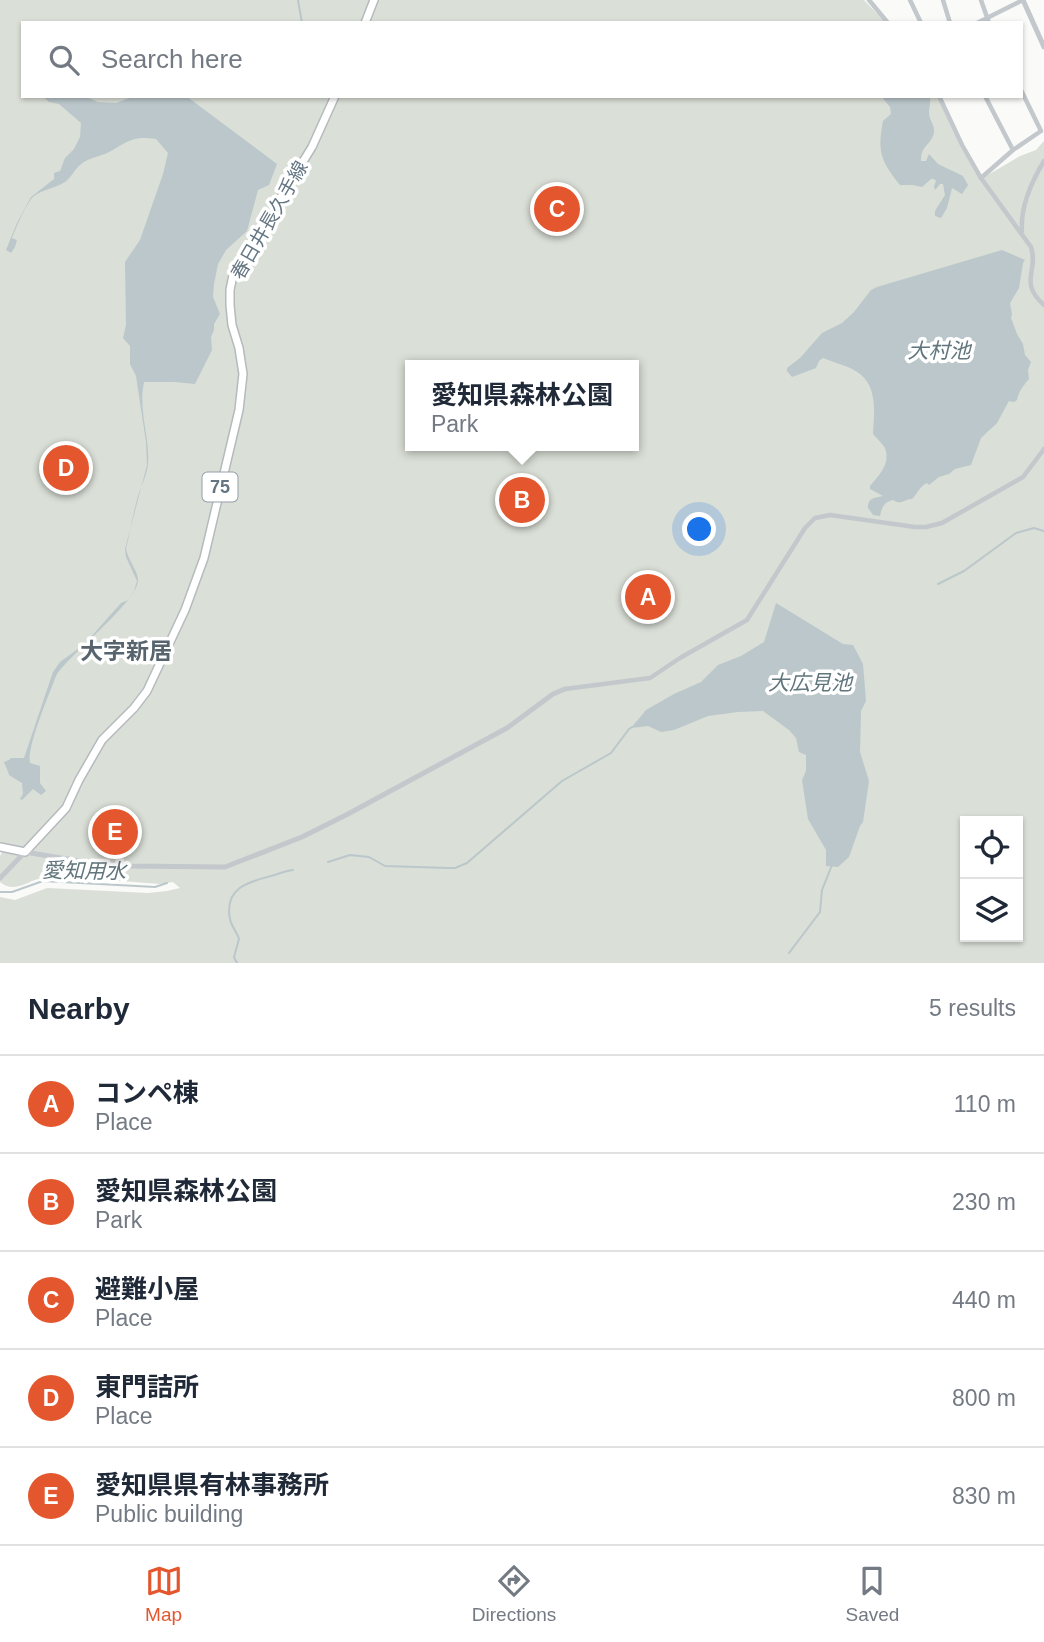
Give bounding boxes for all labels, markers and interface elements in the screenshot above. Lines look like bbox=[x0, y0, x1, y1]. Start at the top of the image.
search box bbox=[21, 21, 1023, 98]
icon: search bbox=[45, 41, 83, 79]
text: Search here bbox=[101, 44, 243, 74]
street label: 春日井長久手線 bbox=[227, 157, 312, 283]
pin: C bbox=[534, 183, 580, 235]
water label: 大村池 bbox=[908, 339, 972, 362]
popup bbox=[405, 360, 639, 451]
text: 愛知県森林公園 bbox=[431, 380, 613, 410]
text: Park bbox=[431, 411, 478, 437]
pin: D bbox=[43, 442, 89, 494]
road number: 75 bbox=[202, 472, 238, 502]
pin: B bbox=[499, 474, 545, 526]
your location bbox=[682, 512, 716, 546]
pin: A bbox=[625, 571, 671, 623]
district label: 大字新居 bbox=[80, 638, 172, 664]
water label: 大広見池 bbox=[768, 671, 854, 694]
pin: E bbox=[92, 806, 138, 858]
map controls bbox=[960, 816, 1023, 942]
button: locate bbox=[960, 816, 1023, 879]
water label: 愛知用水 bbox=[42, 858, 128, 883]
button: layers bbox=[960, 879, 1023, 942]
text: Nearby bbox=[28, 992, 130, 1025]
text: 5 results bbox=[929, 995, 1016, 1021]
text: コンペ棟 bbox=[95, 1078, 199, 1108]
text: A bbox=[43, 1091, 59, 1117]
text: 110 m bbox=[954, 1091, 1016, 1117]
text: Place bbox=[95, 1109, 153, 1135]
text: 愛知県森林公園 bbox=[95, 1176, 277, 1206]
text: B bbox=[43, 1189, 59, 1215]
text: 230 m bbox=[952, 1189, 1016, 1215]
text: Park bbox=[95, 1207, 142, 1233]
text: 避難小屋 bbox=[95, 1274, 199, 1304]
text: C bbox=[43, 1287, 59, 1313]
text: 440 m bbox=[952, 1287, 1016, 1313]
text: Place bbox=[95, 1305, 153, 1331]
text: 東門詰所 bbox=[95, 1372, 199, 1402]
text: D bbox=[43, 1385, 59, 1411]
text: 800 m bbox=[952, 1385, 1016, 1411]
text: Place bbox=[95, 1403, 153, 1429]
text: 愛知県県有林事務所 bbox=[95, 1470, 329, 1500]
text: E bbox=[43, 1483, 59, 1509]
text: 830 m bbox=[952, 1483, 1016, 1509]
text: Public building bbox=[95, 1501, 243, 1527]
tab: Map bbox=[145, 1562, 183, 1626]
tab: Directions bbox=[472, 1562, 556, 1626]
tab: Saved bbox=[845, 1562, 899, 1626]

